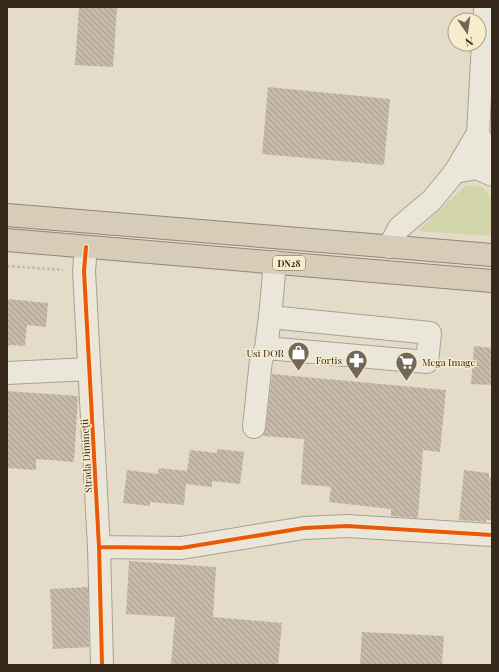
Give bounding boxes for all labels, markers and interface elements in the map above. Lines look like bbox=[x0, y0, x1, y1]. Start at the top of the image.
north arrow bbox=[447, 12, 487, 52]
text: N bbox=[464, 34, 475, 50]
road number: DN28 bbox=[273, 256, 305, 270]
shop icon: Usi DOR bbox=[286, 340, 312, 373]
place label: Usi DOR bbox=[246, 346, 285, 360]
pharmacy icon: Fortis bbox=[344, 347, 370, 380]
supermarket icon: Mega Image bbox=[394, 349, 420, 382]
place label: Fortis bbox=[316, 353, 342, 367]
place label: Mega Image bbox=[422, 355, 476, 369]
street label: Strada Dimineții bbox=[77, 419, 95, 493]

